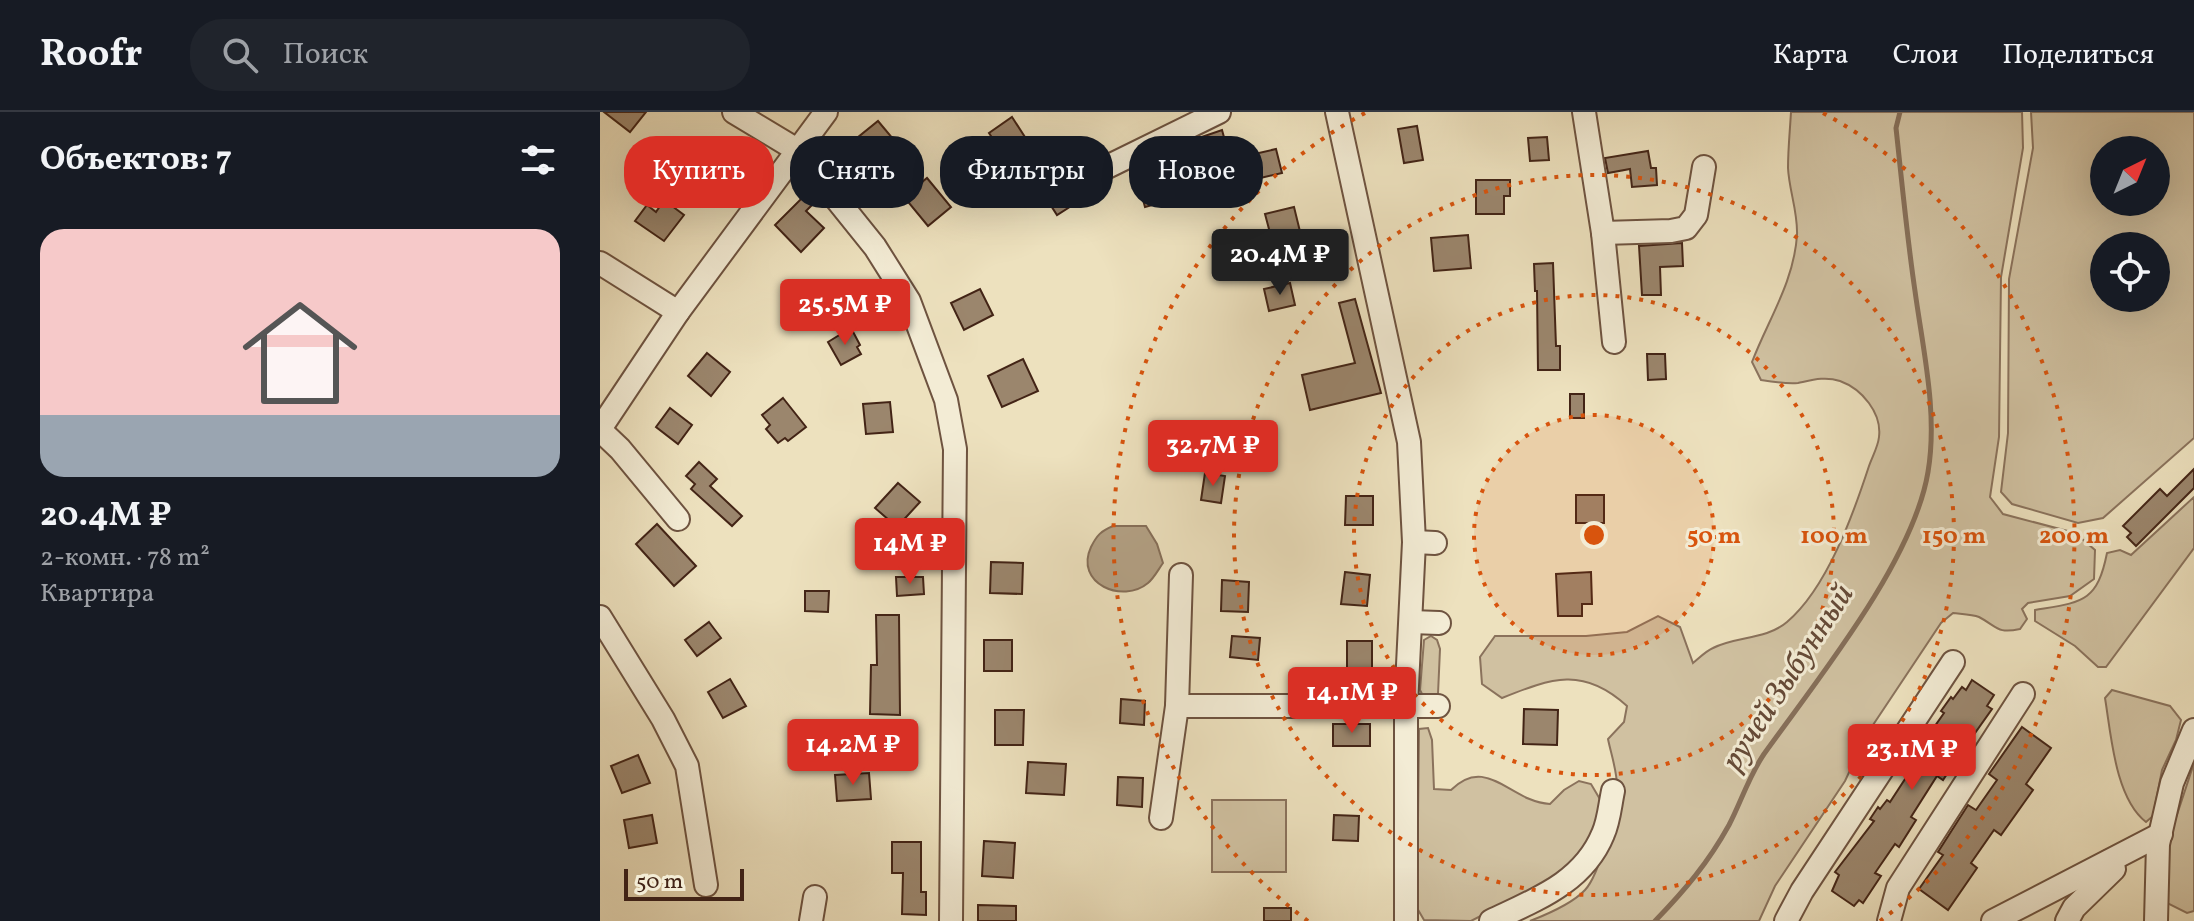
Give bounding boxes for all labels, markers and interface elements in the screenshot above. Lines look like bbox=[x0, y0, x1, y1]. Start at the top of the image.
search box bbox=[190, 19, 750, 91]
text: Roofr bbox=[40, 29, 142, 82]
icon: search bbox=[218, 33, 262, 77]
text: Поиск bbox=[282, 34, 368, 76]
text: Карта bbox=[1773, 36, 1849, 75]
text: Слои bbox=[1893, 36, 1958, 75]
text: Поделиться bbox=[2002, 36, 2154, 75]
chip: Купить bbox=[624, 136, 774, 208]
chip: Снять bbox=[790, 136, 924, 208]
chip: Фильтры bbox=[940, 136, 1113, 208]
chip: Новое bbox=[1129, 136, 1263, 208]
north arrow bbox=[2090, 136, 2170, 216]
map controls bbox=[2090, 136, 2170, 312]
text: Объектов: 7 bbox=[40, 137, 232, 184]
icon: filters bbox=[516, 138, 560, 182]
pin: 20.4M ₽ bbox=[1206, 229, 1354, 297]
button: locate bbox=[2090, 232, 2170, 312]
text: 20.4M ₽ bbox=[1230, 237, 1330, 273]
pin: 25.5M ₽ bbox=[771, 279, 919, 347]
icon: home bbox=[228, 281, 372, 425]
text: 25.5M ₽ bbox=[798, 287, 892, 323]
pin: 32.7M ₽ bbox=[1139, 420, 1287, 488]
text: 32.7M ₽ bbox=[1166, 428, 1260, 464]
text: 20.4M ₽ bbox=[40, 493, 172, 540]
pin: 14M ₽ bbox=[854, 518, 966, 586]
text: 50 m bbox=[1687, 520, 1741, 554]
text: 100 m bbox=[1800, 520, 1868, 554]
text: 150 m bbox=[1922, 520, 1986, 554]
text: 200 m bbox=[2039, 520, 2109, 554]
centre of rings bbox=[1580, 521, 1608, 549]
text: 14M ₽ bbox=[873, 526, 947, 562]
text: 2-комн. · 78 m² bbox=[40, 540, 210, 576]
text: Квартира bbox=[40, 576, 154, 612]
water label: ручей Зыбунный bbox=[1712, 576, 1866, 780]
pin: 14.1M ₽ bbox=[1278, 667, 1426, 735]
text: 14.1M ₽ bbox=[1306, 675, 1398, 711]
pin: 14.2M ₽ bbox=[779, 719, 927, 787]
pin: 23.1M ₽ bbox=[1838, 724, 1986, 792]
text: 14.2M ₽ bbox=[805, 727, 901, 763]
text: 23.1M ₽ bbox=[1866, 732, 1958, 768]
scale bar bbox=[624, 865, 744, 901]
text: 50 m bbox=[636, 867, 683, 898]

